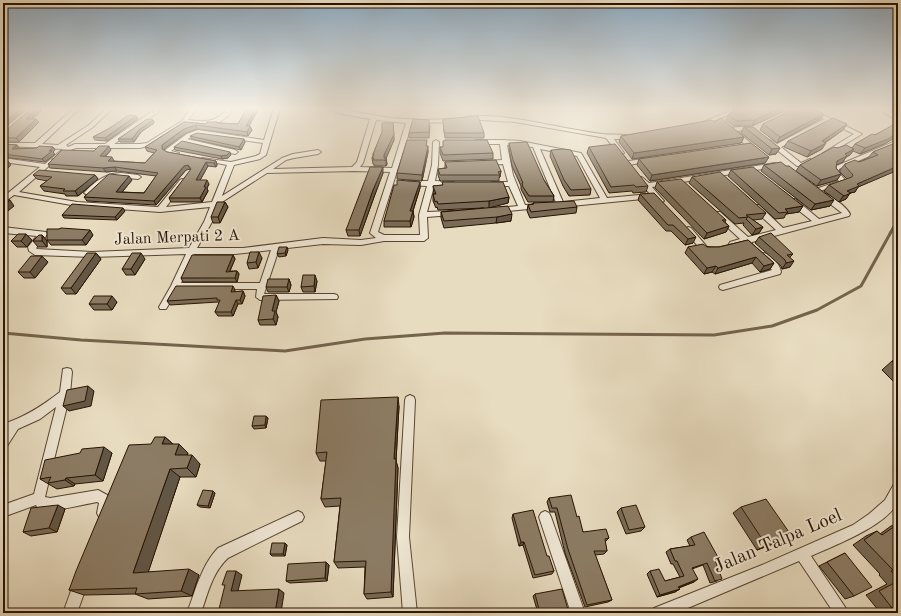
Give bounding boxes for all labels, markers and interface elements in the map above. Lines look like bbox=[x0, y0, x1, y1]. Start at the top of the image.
street label: Jalan Merpati 2 A bbox=[114, 228, 240, 248]
street label: Jalan Talpa Loel bbox=[711, 506, 845, 578]

